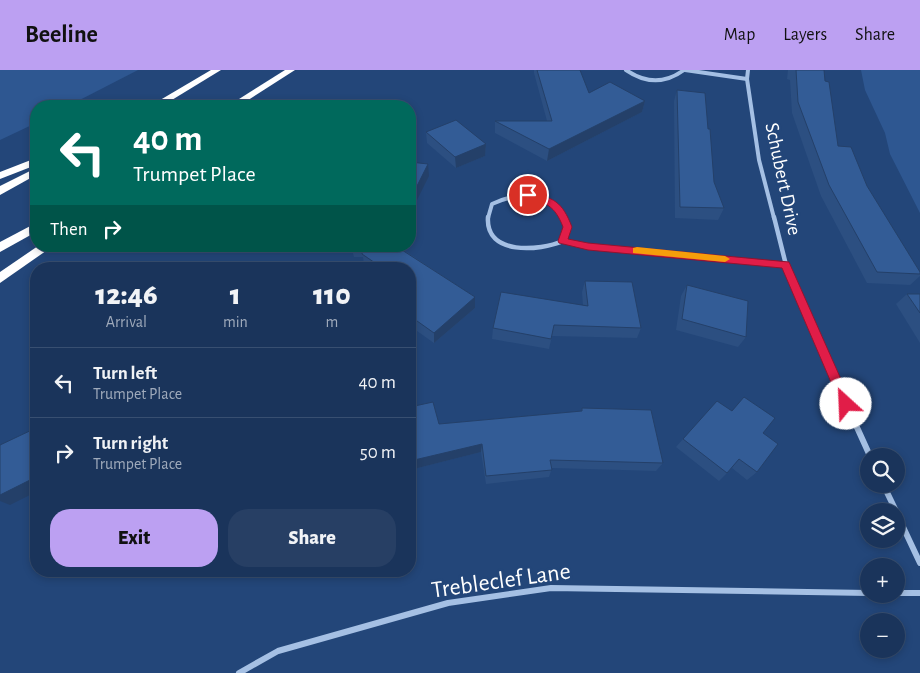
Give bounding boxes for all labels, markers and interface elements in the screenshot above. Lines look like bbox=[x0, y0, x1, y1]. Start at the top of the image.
text: Beeline bbox=[25, 23, 98, 47]
text: Map bbox=[724, 26, 755, 44]
text: Layers bbox=[783, 26, 827, 44]
text: Share bbox=[855, 26, 895, 44]
icon: left bbox=[50, 120, 115, 185]
street label: Schubert Drive bbox=[761, 121, 805, 237]
text: 40 m bbox=[133, 122, 202, 157]
text: Trumpet Place bbox=[133, 163, 256, 185]
pin bbox=[507, 174, 549, 216]
icon: arrive bbox=[514, 181, 542, 209]
icon: right bbox=[98, 215, 126, 243]
text: Then bbox=[50, 220, 88, 239]
text: 12:46 bbox=[95, 280, 158, 310]
text: 1 bbox=[230, 280, 241, 310]
text: 110 bbox=[313, 280, 351, 310]
text: Arrival bbox=[106, 314, 147, 330]
text: min bbox=[223, 314, 248, 330]
text: m bbox=[325, 314, 338, 330]
text: Turn left bbox=[93, 364, 157, 383]
icon: left bbox=[50, 369, 78, 397]
text: 40 m bbox=[358, 373, 396, 392]
position arrow bbox=[819, 377, 871, 429]
text: Trumpet Place bbox=[93, 386, 182, 402]
text: Turn right bbox=[93, 434, 168, 453]
icon: right bbox=[50, 439, 78, 467]
text: 50 m bbox=[360, 443, 396, 462]
map controls bbox=[860, 448, 905, 658]
button: search bbox=[860, 448, 905, 493]
text: Trumpet Place bbox=[93, 456, 182, 472]
button: layers bbox=[860, 503, 905, 548]
button: Exit bbox=[50, 509, 218, 567]
button: Share bbox=[228, 509, 396, 567]
button: + bbox=[860, 558, 905, 603]
street label: Trebleclef Lane bbox=[430, 559, 572, 603]
button: − bbox=[860, 613, 905, 658]

